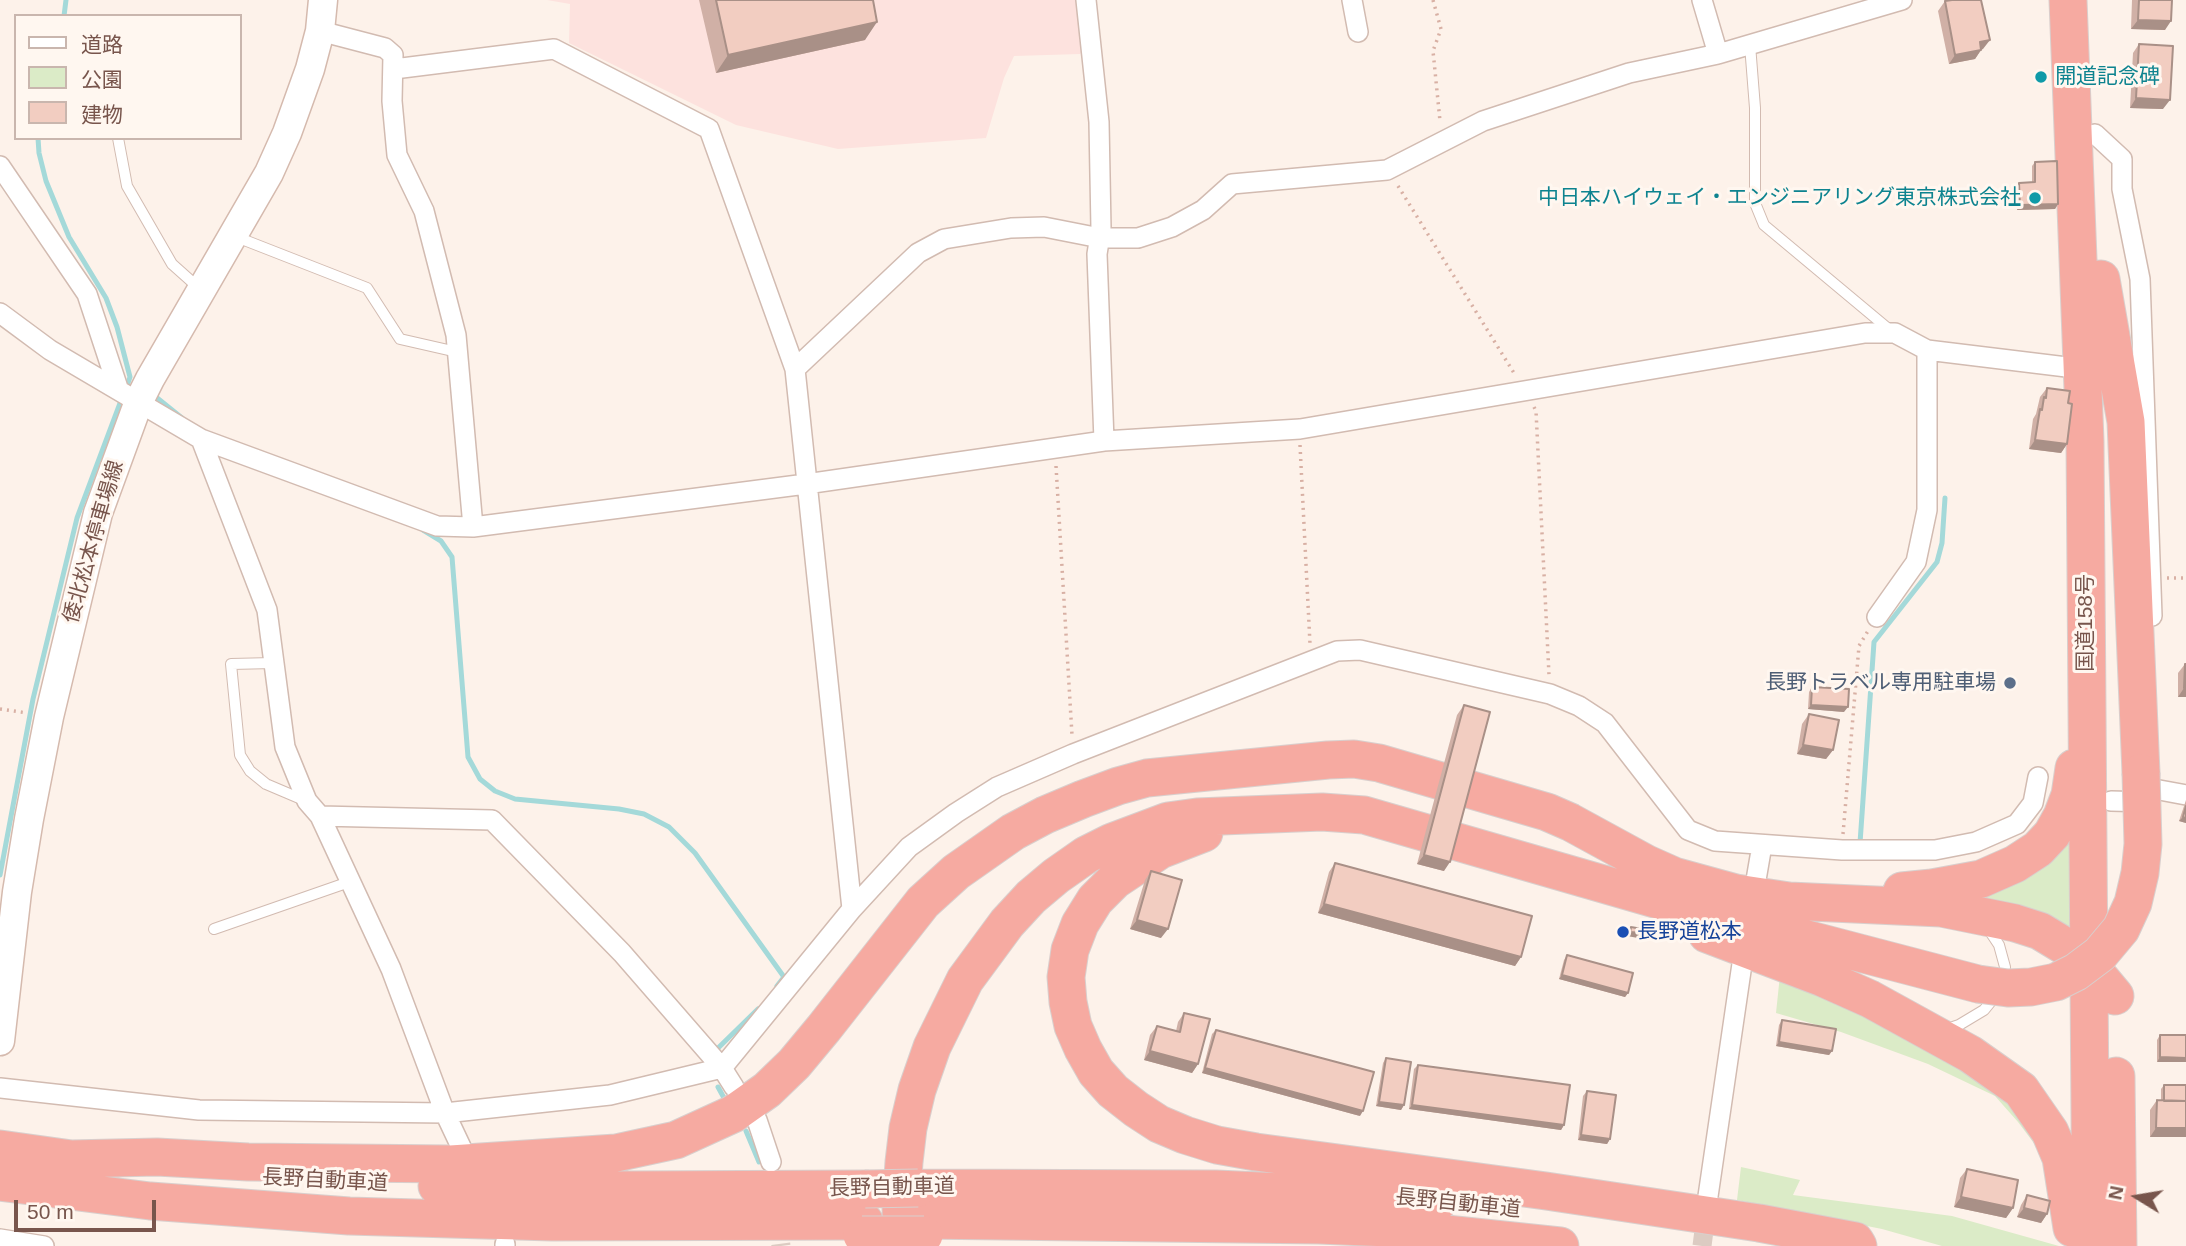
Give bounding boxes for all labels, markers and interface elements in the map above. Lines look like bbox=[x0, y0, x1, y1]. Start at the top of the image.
legend bbox=[14, 14, 242, 140]
text: 道路 bbox=[81, 33, 123, 56]
place label: 開道記念碑 bbox=[2055, 64, 2160, 90]
text: 公園 bbox=[81, 68, 123, 91]
marker: 開道記念碑 bbox=[2033, 69, 2049, 85]
text: 建物 bbox=[81, 103, 123, 126]
place label: 中日本ハイウェイ・エンジニアリング東京株式会社 bbox=[1538, 185, 2021, 211]
marker: 中日本ハイウェイ・エンジニアリング東京株式会社 bbox=[2027, 190, 2043, 206]
street label: 倭北松本停車場線 bbox=[59, 458, 129, 626]
street label: 国道158号 bbox=[2073, 574, 2099, 672]
place label: 長野トラベル専用駐車場 bbox=[1765, 670, 1996, 696]
marker: 長野トラベル専用駐車場 bbox=[2002, 675, 2018, 691]
place label: 長野道松本 bbox=[1637, 919, 1742, 945]
marker: 長野道松本 bbox=[1615, 924, 1631, 940]
north arrow bbox=[2102, 1162, 2172, 1232]
street label: 長野自動車道 bbox=[261, 1165, 389, 1197]
street label: 長野自動車道 bbox=[829, 1174, 955, 1202]
text: N bbox=[2104, 1184, 2128, 1202]
street label: 長野自動車道 bbox=[1394, 1185, 1522, 1223]
scale bar bbox=[18, 1186, 159, 1230]
text: 50 m bbox=[27, 1200, 74, 1223]

